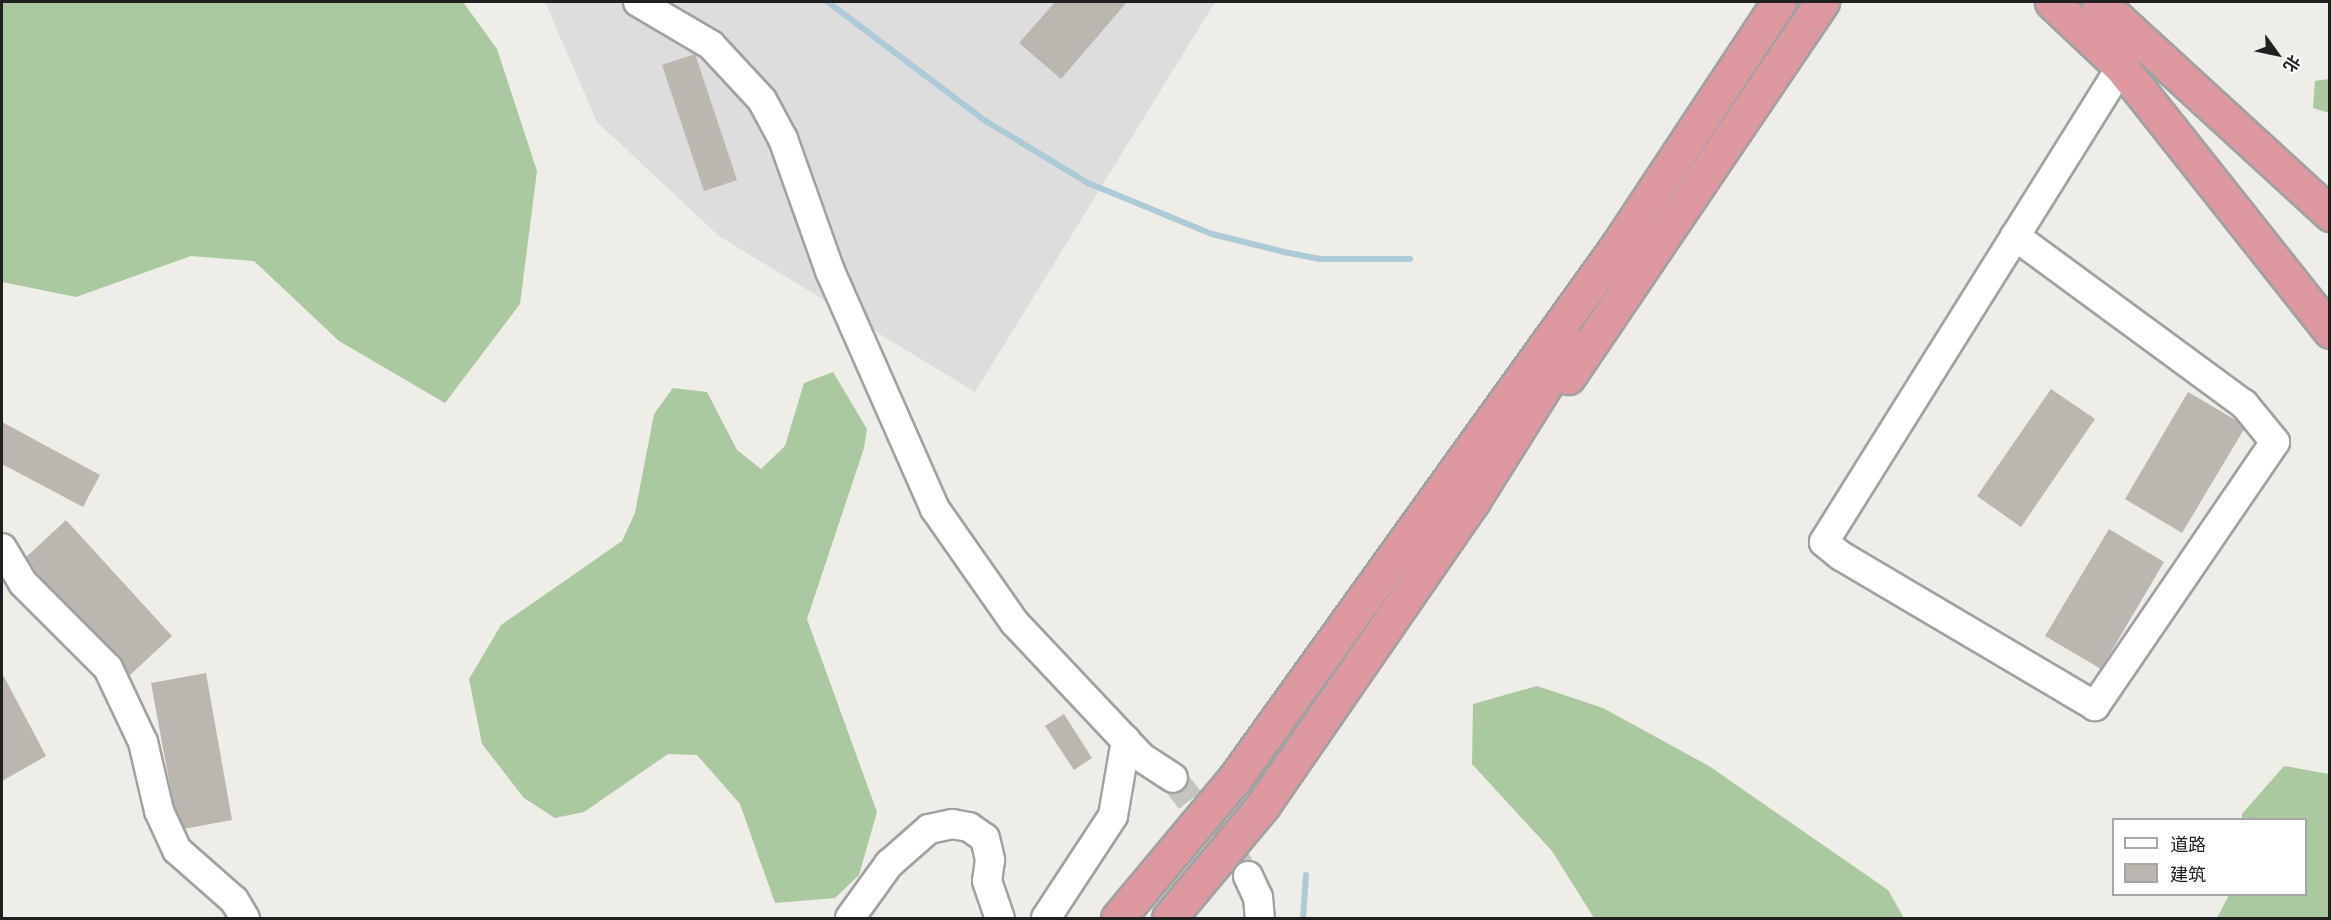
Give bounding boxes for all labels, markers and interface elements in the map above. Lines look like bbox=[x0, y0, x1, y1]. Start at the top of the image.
north arrow bbox=[2247, 24, 2307, 84]
text: 北 bbox=[2280, 52, 2304, 75]
legend bbox=[2112, 818, 2307, 896]
text: 道路 bbox=[2170, 834, 2206, 855]
text: 建筑 bbox=[2170, 864, 2206, 885]

